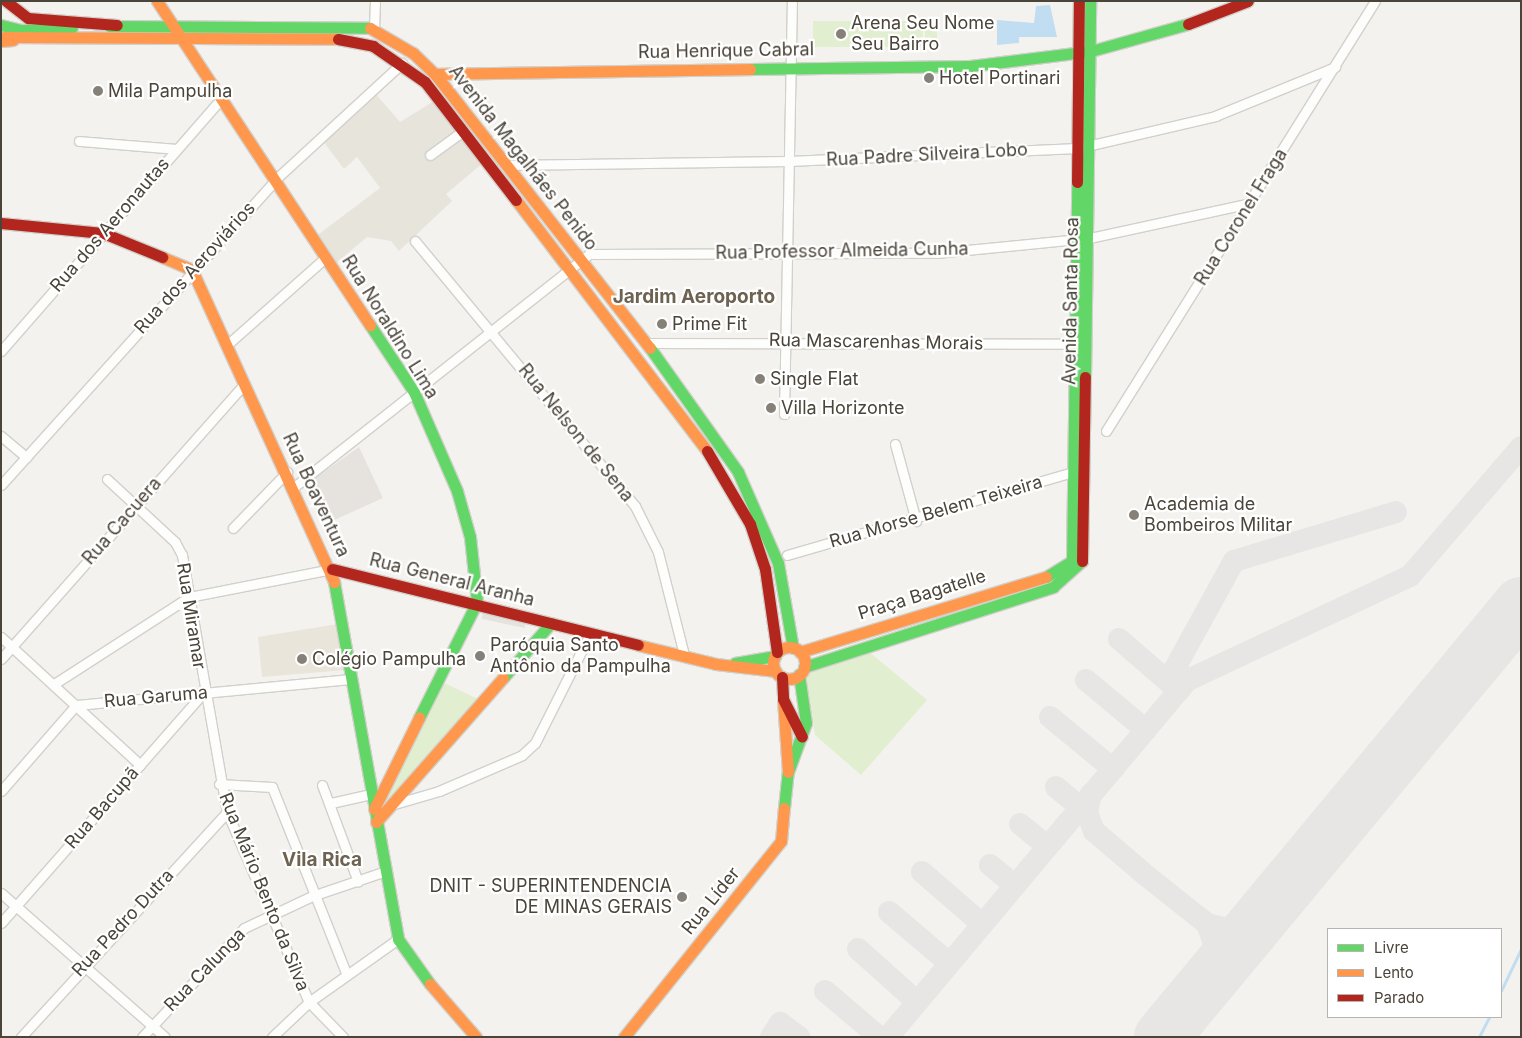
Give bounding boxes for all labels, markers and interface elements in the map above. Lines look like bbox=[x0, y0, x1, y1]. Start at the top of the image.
place label: Arena Seu Nome Seu Bairro bbox=[851, 13, 995, 56]
marker: Arena Seu Nome Seu Bairro bbox=[835, 28, 847, 40]
street label: Rua Henrique Cabral bbox=[638, 39, 814, 63]
street label: Avenida Magalhães Penido bbox=[444, 61, 602, 255]
place label: Hotel Portinari bbox=[939, 67, 1060, 89]
marker: Hotel Portinari bbox=[923, 72, 935, 84]
place label: Mila Pampulha bbox=[108, 80, 232, 102]
marker: Mila Pampulha bbox=[92, 85, 104, 97]
street label: Rua Padre Silveira Lobo bbox=[826, 139, 1028, 171]
street label: Rua Coronel Fraga bbox=[1190, 145, 1292, 289]
street label: Rua dos Aeronautas bbox=[46, 153, 174, 297]
street label: Rua dos Aeroviários bbox=[130, 198, 260, 338]
street label: Avenida Santa Rosa bbox=[1059, 217, 1083, 385]
street label: Rua Professor Almeida Cunha bbox=[715, 238, 969, 264]
street label: Rua Noraldino Lima bbox=[337, 251, 443, 403]
district label: Jardim Aeroporto bbox=[613, 286, 775, 308]
place label: Prime Fit bbox=[672, 313, 747, 335]
marker: Prime Fit bbox=[656, 318, 668, 330]
street label: Rua Mascarenhas Morais bbox=[769, 329, 983, 355]
street label: Rua Nelson de Sena bbox=[514, 360, 638, 506]
place label: Single Flat bbox=[770, 368, 858, 390]
marker: Single Flat bbox=[754, 373, 766, 385]
place label: Villa Horizonte bbox=[781, 397, 905, 419]
marker: Villa Horizonte bbox=[765, 402, 777, 414]
street label: Rua Boaventura bbox=[278, 430, 354, 560]
street label: Rua Morse Belem Teixeira bbox=[827, 471, 1045, 553]
street label: Rua Cacuera bbox=[78, 473, 166, 569]
place label: Academia de Bombeiros Militar bbox=[1144, 494, 1292, 536]
marker: Academia de Bombeiros Militar bbox=[1128, 509, 1140, 521]
street label: Rua General Aranha bbox=[367, 549, 537, 611]
street label: Rua Miramar bbox=[172, 561, 210, 671]
street label: Praça Bagatelle bbox=[856, 565, 988, 625]
place label: Paróquia Santo Antônio da Pampulha bbox=[490, 635, 671, 678]
place label: Colégio Pampulha bbox=[312, 648, 466, 670]
marker: Paróquia Santo Antônio da Pampulha bbox=[474, 650, 486, 662]
marker: Colégio Pampulha bbox=[296, 653, 308, 665]
street label: Rua Garuma bbox=[103, 682, 209, 712]
street label: Rua Bacupã bbox=[61, 763, 143, 853]
street label: Rua Mário Bento da Silva bbox=[214, 790, 314, 994]
district label: Vila Rica bbox=[282, 849, 362, 871]
street label: Rua Líder bbox=[677, 863, 745, 939]
street label: Rua Pedro Dutra bbox=[68, 865, 178, 981]
place label: DNIT - SUPERINTENDENCIA DE MINAS GERAIS bbox=[430, 876, 672, 919]
marker: DNIT - SUPERINTENDENCIA DE MINAS GERAIS bbox=[676, 891, 688, 903]
street label: Rua Calunga bbox=[160, 924, 250, 1016]
legend bbox=[1327, 928, 1502, 1018]
text: Livre bbox=[1374, 938, 1409, 957]
text: Lento bbox=[1374, 963, 1414, 982]
text: Parado bbox=[1374, 988, 1424, 1007]

